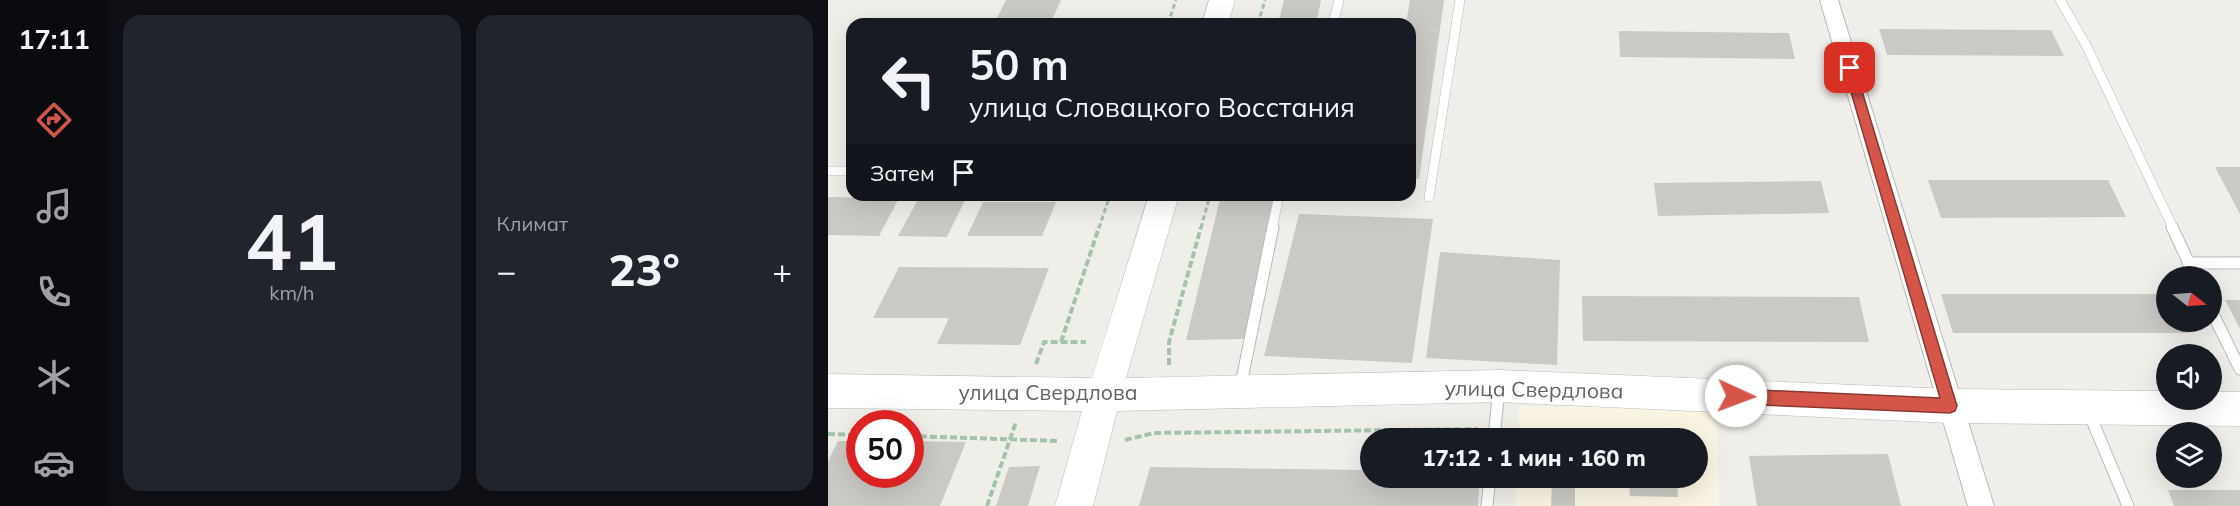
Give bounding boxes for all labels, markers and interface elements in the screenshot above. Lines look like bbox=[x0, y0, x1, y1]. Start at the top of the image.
text: 17:11 bbox=[18, 22, 90, 56]
text: 50 m bbox=[969, 38, 1069, 91]
icon: left bbox=[870, 42, 948, 120]
pin bbox=[1824, 42, 1875, 93]
icon: arrive bbox=[1833, 51, 1866, 84]
text: улица Словацкого Восстания bbox=[969, 90, 1355, 124]
icon: directions bbox=[33, 99, 75, 141]
icon: arrive bbox=[947, 156, 980, 189]
text: Затем bbox=[870, 159, 935, 187]
icon: music bbox=[33, 185, 75, 227]
text: 41 bbox=[245, 192, 339, 290]
text: Климат bbox=[497, 211, 568, 236]
text: 23° bbox=[609, 241, 680, 297]
text: − bbox=[497, 250, 516, 291]
text: + bbox=[772, 250, 792, 291]
north arrow bbox=[2156, 266, 2222, 332]
map controls bbox=[2156, 266, 2222, 488]
icon: phone bbox=[33, 271, 75, 313]
text: km/h bbox=[269, 280, 314, 305]
button: sound bbox=[2156, 344, 2222, 410]
icon: climate bbox=[33, 356, 75, 398]
position arrow bbox=[1704, 364, 1768, 428]
street label: улица Свердлова bbox=[1444, 374, 1624, 404]
street label: улица Свердлова bbox=[958, 379, 1138, 405]
speed limit sign: 50 bbox=[846, 410, 924, 488]
button: layers bbox=[2156, 422, 2222, 488]
icon: car bbox=[33, 442, 75, 484]
text: 17:12 · 1 мин · 160 m bbox=[1422, 444, 1646, 472]

